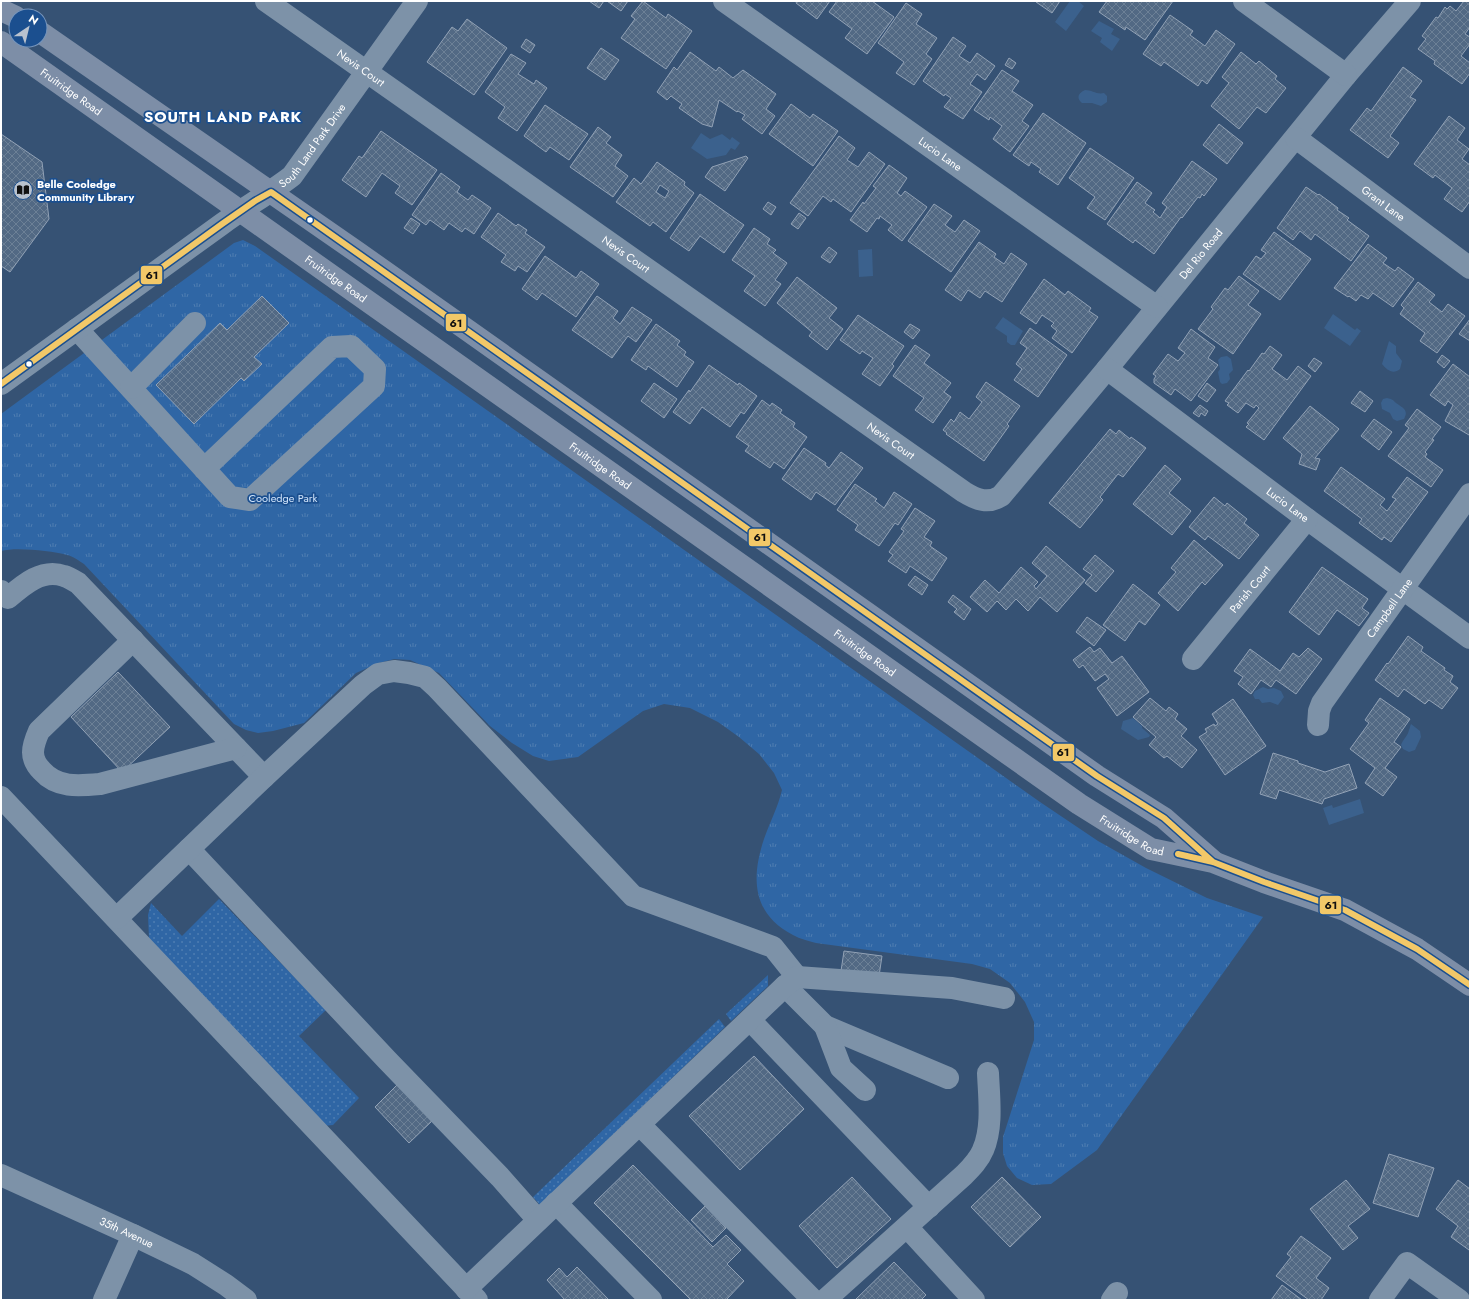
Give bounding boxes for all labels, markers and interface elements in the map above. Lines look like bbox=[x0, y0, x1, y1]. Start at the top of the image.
north arrow bbox=[8, 8, 48, 48]
text: N bbox=[26, 11, 42, 29]
street label: Nevis Court bbox=[334, 45, 388, 90]
street label: Fruitridge Road bbox=[37, 64, 105, 119]
street label: South Land Park Drive bbox=[275, 100, 350, 191]
district label: SOUTH LAND PARK bbox=[144, 106, 302, 128]
street label: Lucio Lane bbox=[916, 133, 966, 175]
place label: Belle Cooledge Community Library bbox=[37, 176, 134, 205]
library icon: Belle Cooledge Community Library bbox=[12, 179, 34, 201]
street label: Grant Lane bbox=[1358, 182, 1409, 225]
unlabelled marker bbox=[305, 215, 315, 225]
street label: Del Rio Road bbox=[1175, 225, 1226, 282]
street label: Nevis Court bbox=[599, 232, 653, 277]
street label: Fruitridge Road bbox=[302, 251, 370, 306]
line badge: 61 bbox=[140, 265, 163, 285]
text: 61 bbox=[146, 267, 158, 283]
line badge: 61 bbox=[445, 313, 467, 332]
text: 61 bbox=[450, 315, 462, 331]
unlabelled marker bbox=[24, 359, 34, 369]
street label: Nevis Court bbox=[864, 418, 918, 463]
street label: Fruitridge Road bbox=[566, 438, 635, 493]
street label: Lucio Lane bbox=[1263, 483, 1313, 526]
park label: Cooledge Park bbox=[249, 490, 318, 506]
line badge: 61 bbox=[748, 528, 771, 547]
text: 61 bbox=[754, 529, 766, 545]
street label: Parish Court bbox=[1226, 562, 1274, 616]
street label: Campbell Lane bbox=[1363, 575, 1416, 641]
street label: Fruitridge Road bbox=[831, 625, 899, 680]
line badge: 61 bbox=[1052, 743, 1075, 762]
text: 61 bbox=[1057, 744, 1069, 760]
street label: Fruitridge Road bbox=[1097, 811, 1165, 860]
line badge: 61 bbox=[1319, 895, 1342, 915]
text: 61 bbox=[1325, 897, 1337, 913]
street label: 35th Avenue bbox=[97, 1213, 157, 1252]

